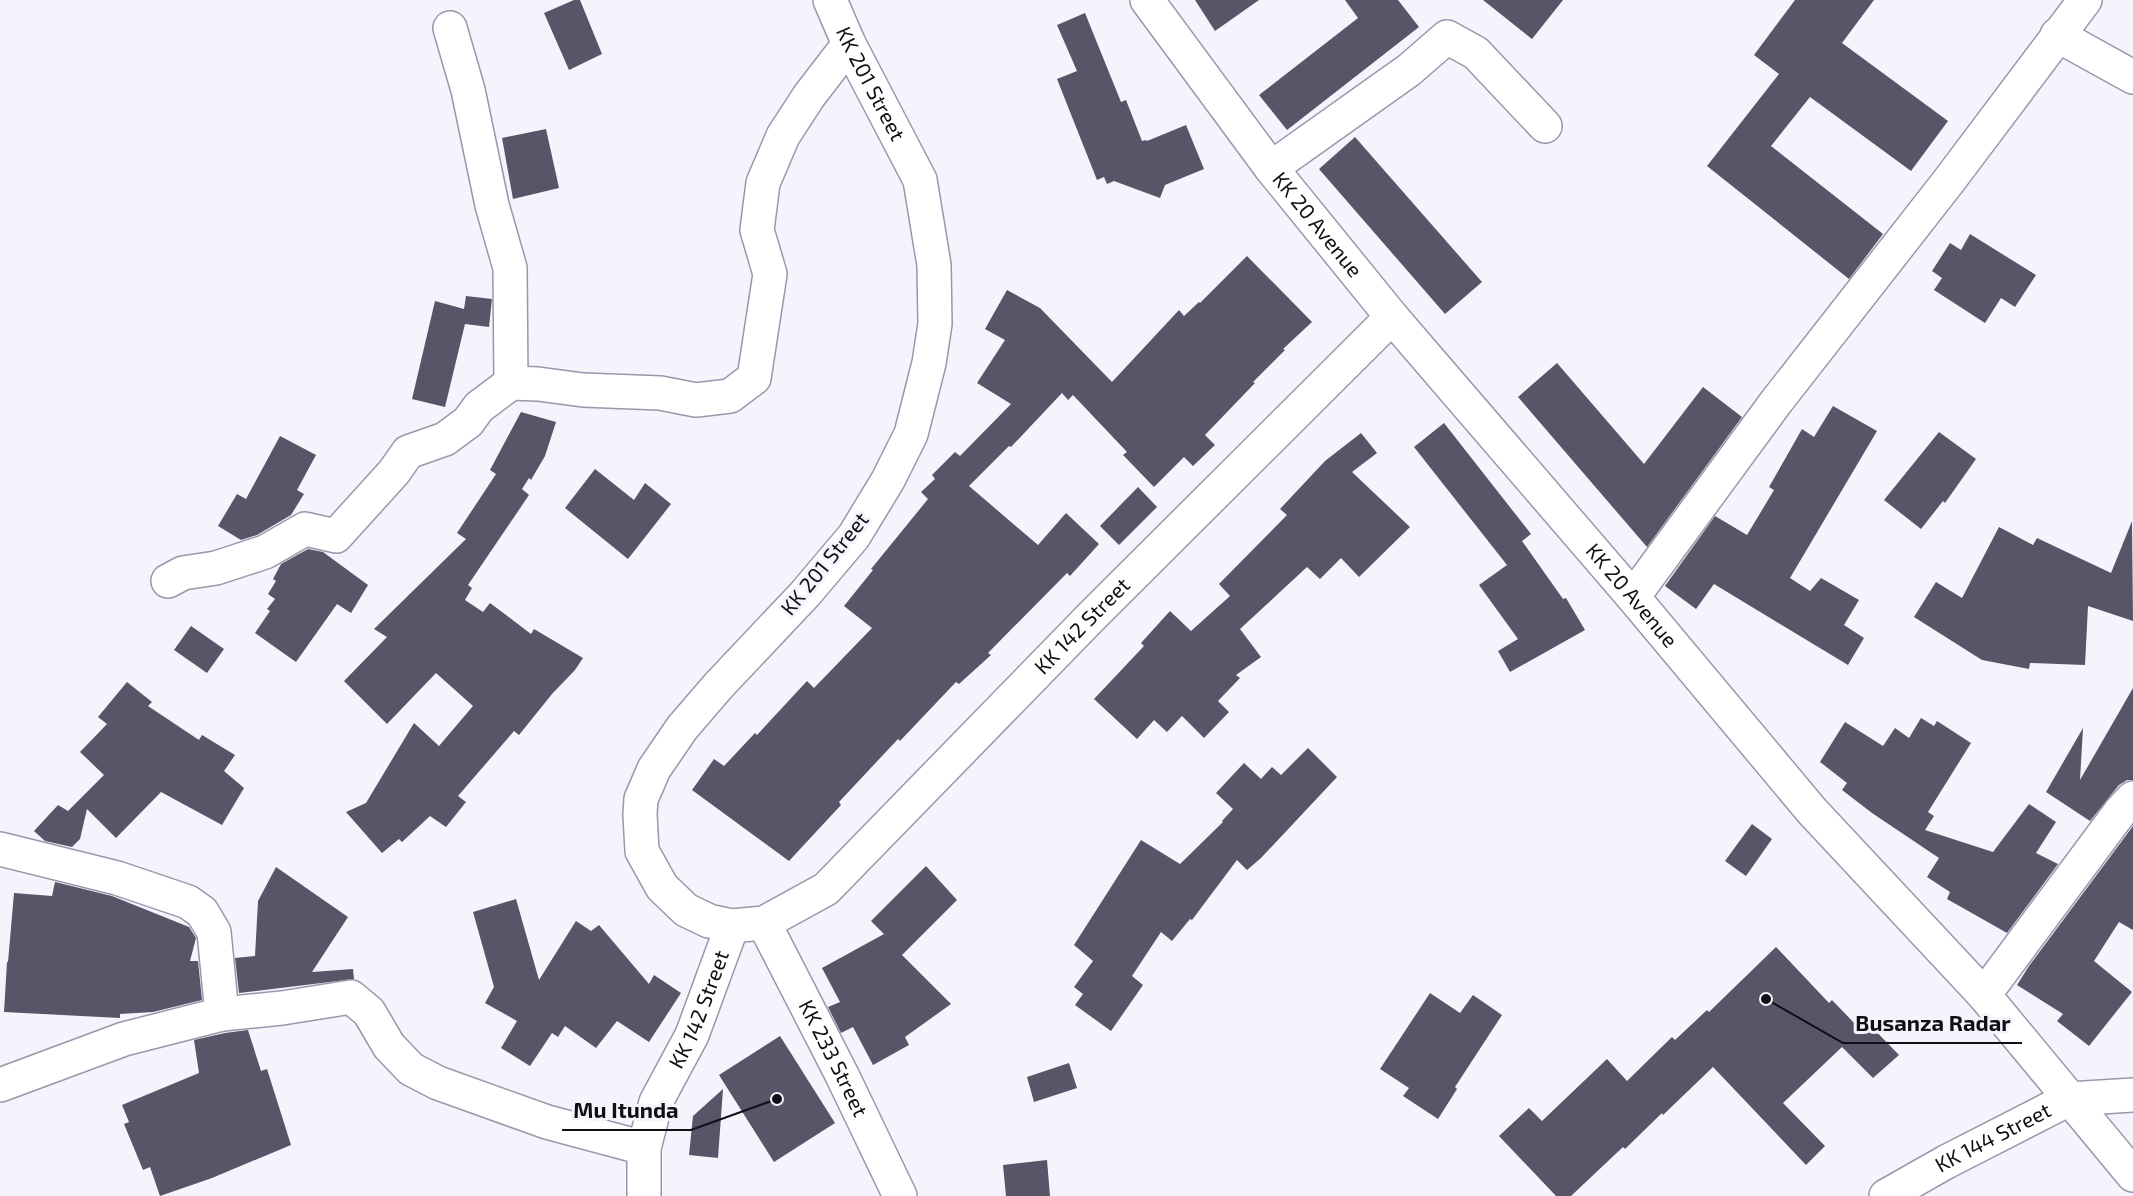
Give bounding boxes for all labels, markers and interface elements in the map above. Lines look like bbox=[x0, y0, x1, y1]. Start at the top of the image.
street label: KK 201 Street bbox=[832, 22, 911, 145]
street label: KK 20 Avenue bbox=[1268, 166, 1368, 282]
street label: KK 201 Street bbox=[775, 507, 873, 620]
street label: KK 20 Avenue bbox=[1581, 538, 1684, 652]
street label: KK 142 Street bbox=[1028, 572, 1134, 679]
street label: KK 142 Street bbox=[662, 946, 733, 1072]
street label: KK 233 Street bbox=[794, 995, 874, 1120]
callout: Busanza Radar bbox=[1843, 1003, 2022, 1043]
text: Busanza Radar bbox=[1855, 1009, 2011, 1035]
callout: Mu Itunda bbox=[562, 1090, 691, 1130]
text: Mu Itunda bbox=[573, 1096, 679, 1122]
street label: KK 144 Street bbox=[1930, 1097, 2055, 1177]

